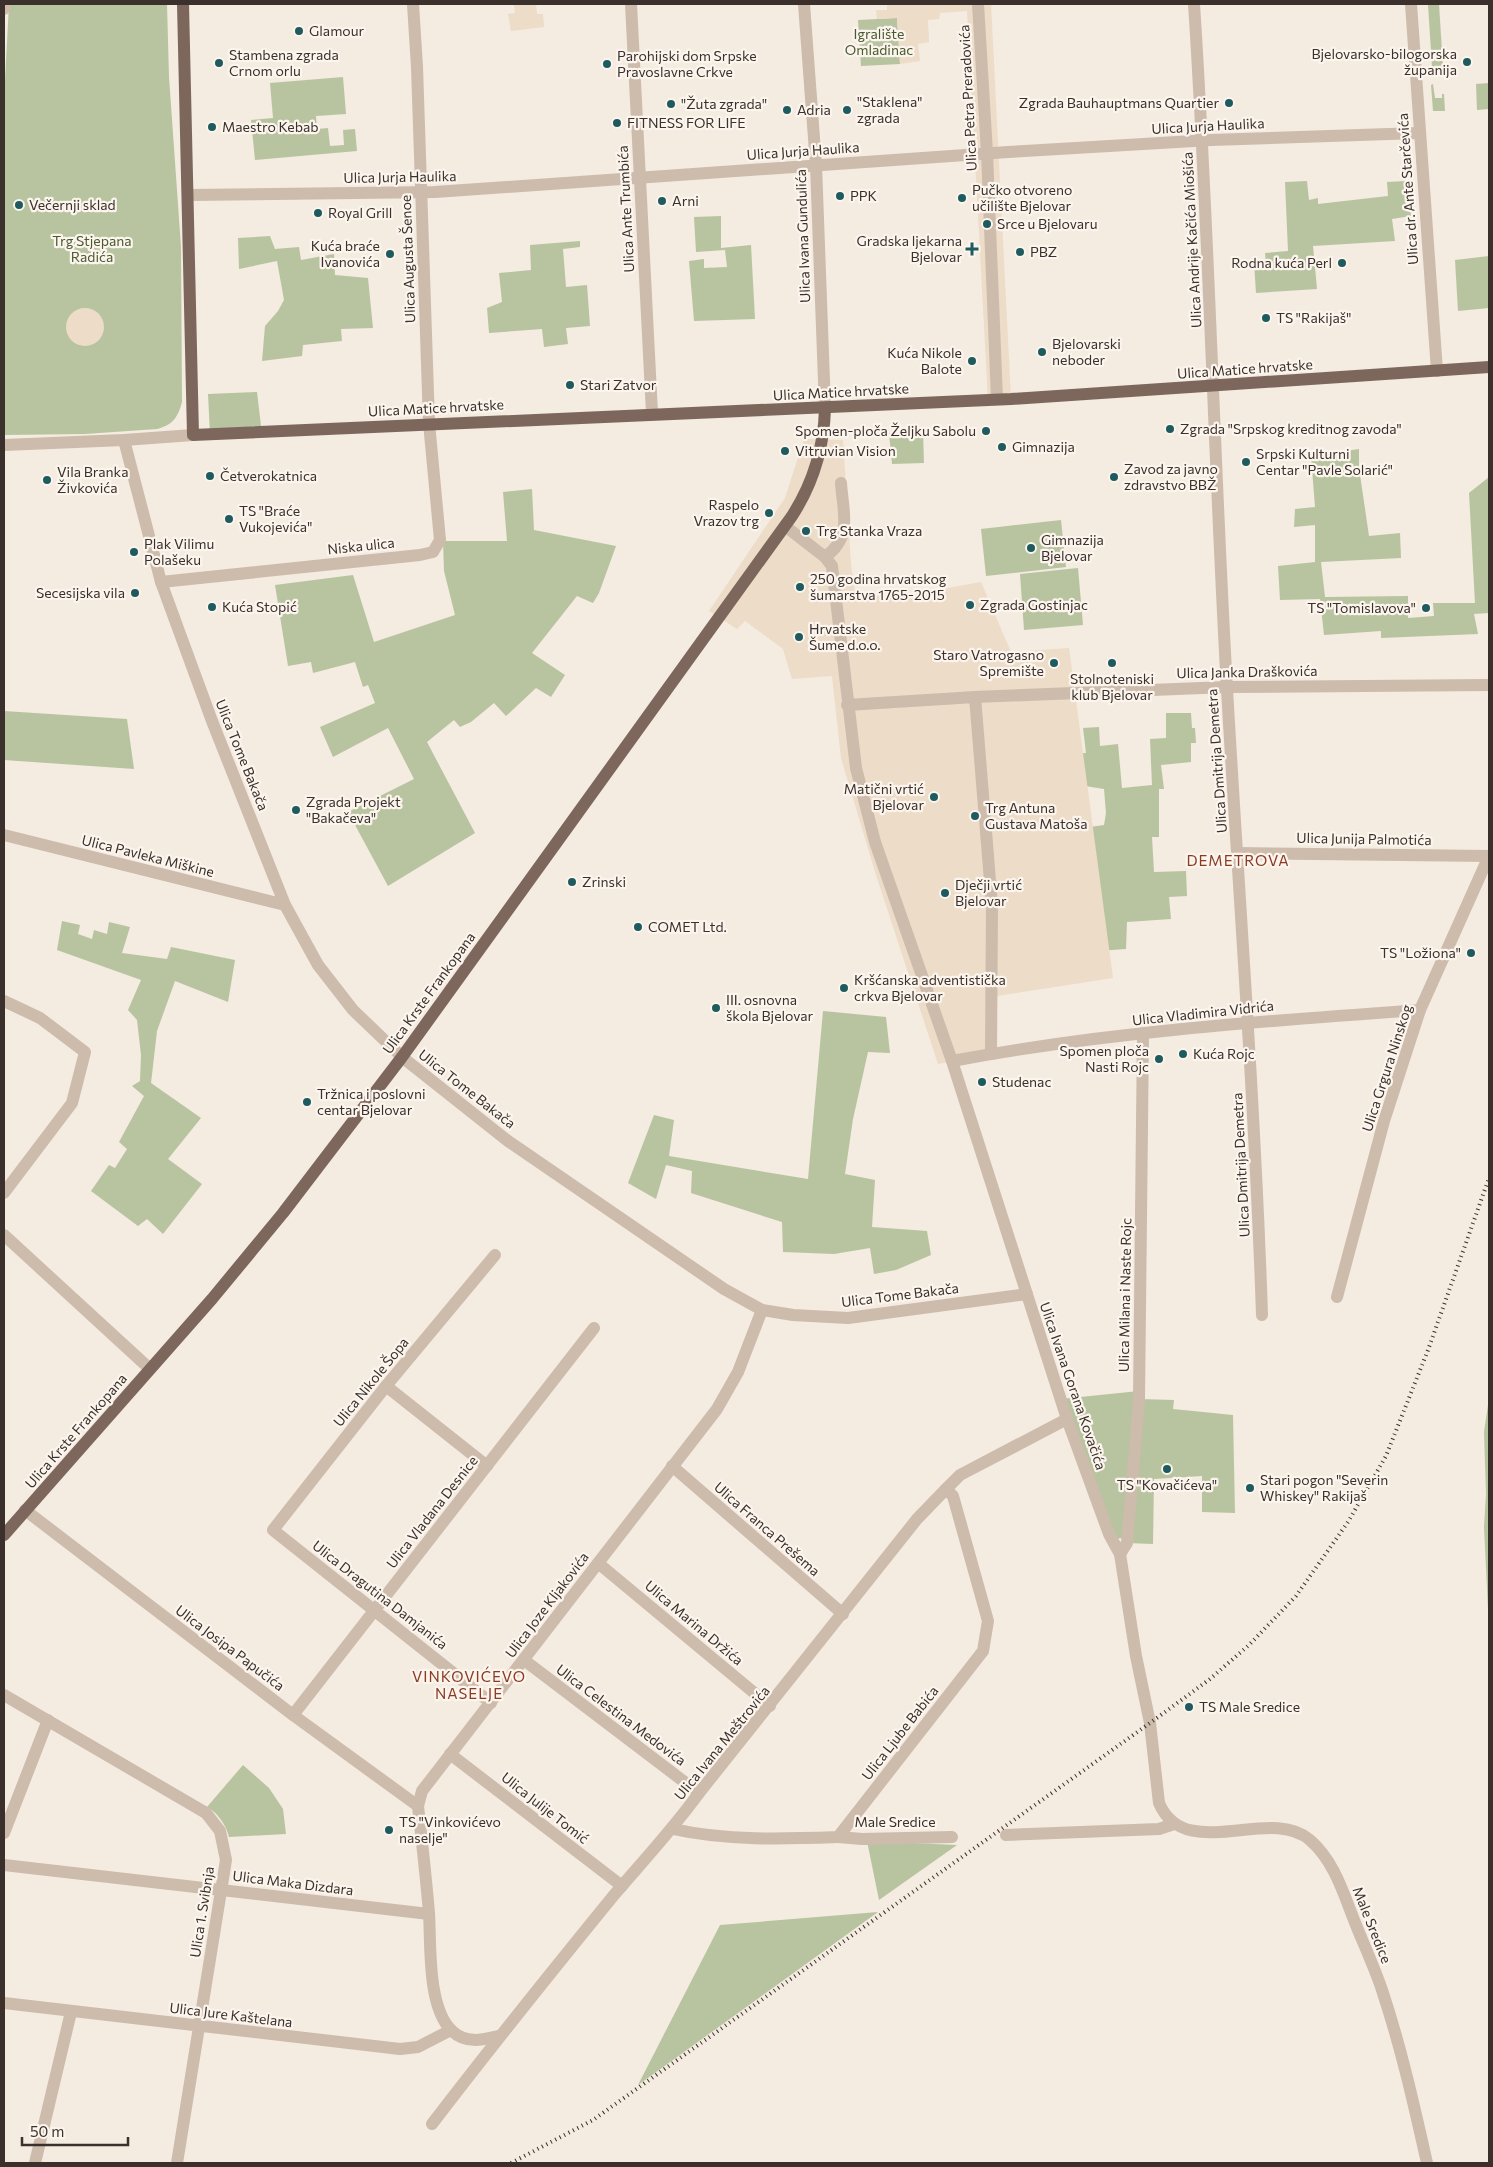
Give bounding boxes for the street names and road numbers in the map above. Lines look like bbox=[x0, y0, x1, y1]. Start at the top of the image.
street label: Ulica Petra Preradovića bbox=[955, 24, 980, 172]
street label: Ulica dr. Ante Starčevića bbox=[1394, 112, 1421, 266]
street label: Ulica Jurja Haulika bbox=[1151, 114, 1265, 137]
street label: Ulica Jurja Haulika bbox=[746, 138, 860, 163]
street label: Ulica Ante Trumbića bbox=[614, 145, 637, 273]
street label: Ulica Andrije Kačića Miošića bbox=[1178, 151, 1205, 329]
street label: Ulica Jurja Haulika bbox=[343, 167, 457, 186]
street label: Ulica Ivana Gundulića bbox=[792, 169, 813, 303]
street label: Ulica Augusta Šenoe bbox=[397, 195, 418, 324]
street label: Ulica Matice hrvatske bbox=[1177, 355, 1313, 382]
street label: Ulica Matice hrvatske bbox=[773, 379, 909, 404]
street label: Ulica Matice hrvatske bbox=[368, 395, 504, 420]
street label: Niska ulica bbox=[327, 534, 395, 557]
street label: Ulica Janka Draškovića bbox=[1176, 662, 1318, 681]
street label: Ulica Dmitrija Demetra bbox=[1203, 688, 1230, 834]
street label: Ulica Tome Bakača bbox=[212, 697, 273, 813]
street label: Ulica Junija Palmotića bbox=[1296, 829, 1432, 848]
street label: Ulica Pavleka Miškine bbox=[80, 831, 216, 880]
street label: Ulica Krste Frankopana bbox=[379, 929, 478, 1057]
street label: Ulica Vladimira Vidrića bbox=[1131, 997, 1275, 1028]
street label: Ulica Grgura Ninskog bbox=[1358, 1002, 1415, 1134]
street label: Ulica Tome Bakača bbox=[415, 1045, 519, 1132]
street label: Ulica Dmitrija Demetra bbox=[1228, 1092, 1253, 1238]
street label: Ulica Milana i Naste Rojc bbox=[1115, 1218, 1134, 1372]
street label: Ulica Tome Bakača bbox=[840, 1279, 960, 1310]
street label: Ulica Ivana Gorana Kovačića bbox=[1037, 1300, 1110, 1472]
street label: Ulica Nikole Šopa bbox=[329, 1334, 412, 1430]
street label: Ulica Krste Frankopana bbox=[21, 1370, 130, 1491]
street label: Ulica Vladana Desnice bbox=[382, 1452, 481, 1571]
street label: Ulica Franca Prešema bbox=[711, 1478, 824, 1579]
street label: Ulica Dragutina Damjanića bbox=[309, 1537, 451, 1653]
street label: Ulica Joze Kljakovića bbox=[501, 1548, 592, 1661]
street label: Ulica Marina Držića bbox=[642, 1577, 747, 1669]
street label: Ulica Josipa Papučića bbox=[173, 1601, 288, 1694]
street label: Ulica Celestina Medovića bbox=[553, 1660, 689, 1769]
street label: Ulica Ivana Meštrovića bbox=[670, 1682, 773, 1803]
street label: Ulica Ljube Babića bbox=[858, 1682, 942, 1783]
street label: Ulica Julije Tomić bbox=[498, 1768, 592, 1847]
street label: Male Sredice bbox=[854, 1813, 936, 1830]
street label: Ulica 1. Svibnja bbox=[186, 1865, 217, 1959]
street label: Ulica Maka Dizdara bbox=[232, 1867, 354, 1898]
street label: Male Sredice bbox=[1349, 1884, 1396, 1966]
street label: Ulica Jure Kaštelana bbox=[169, 1999, 294, 2030]

